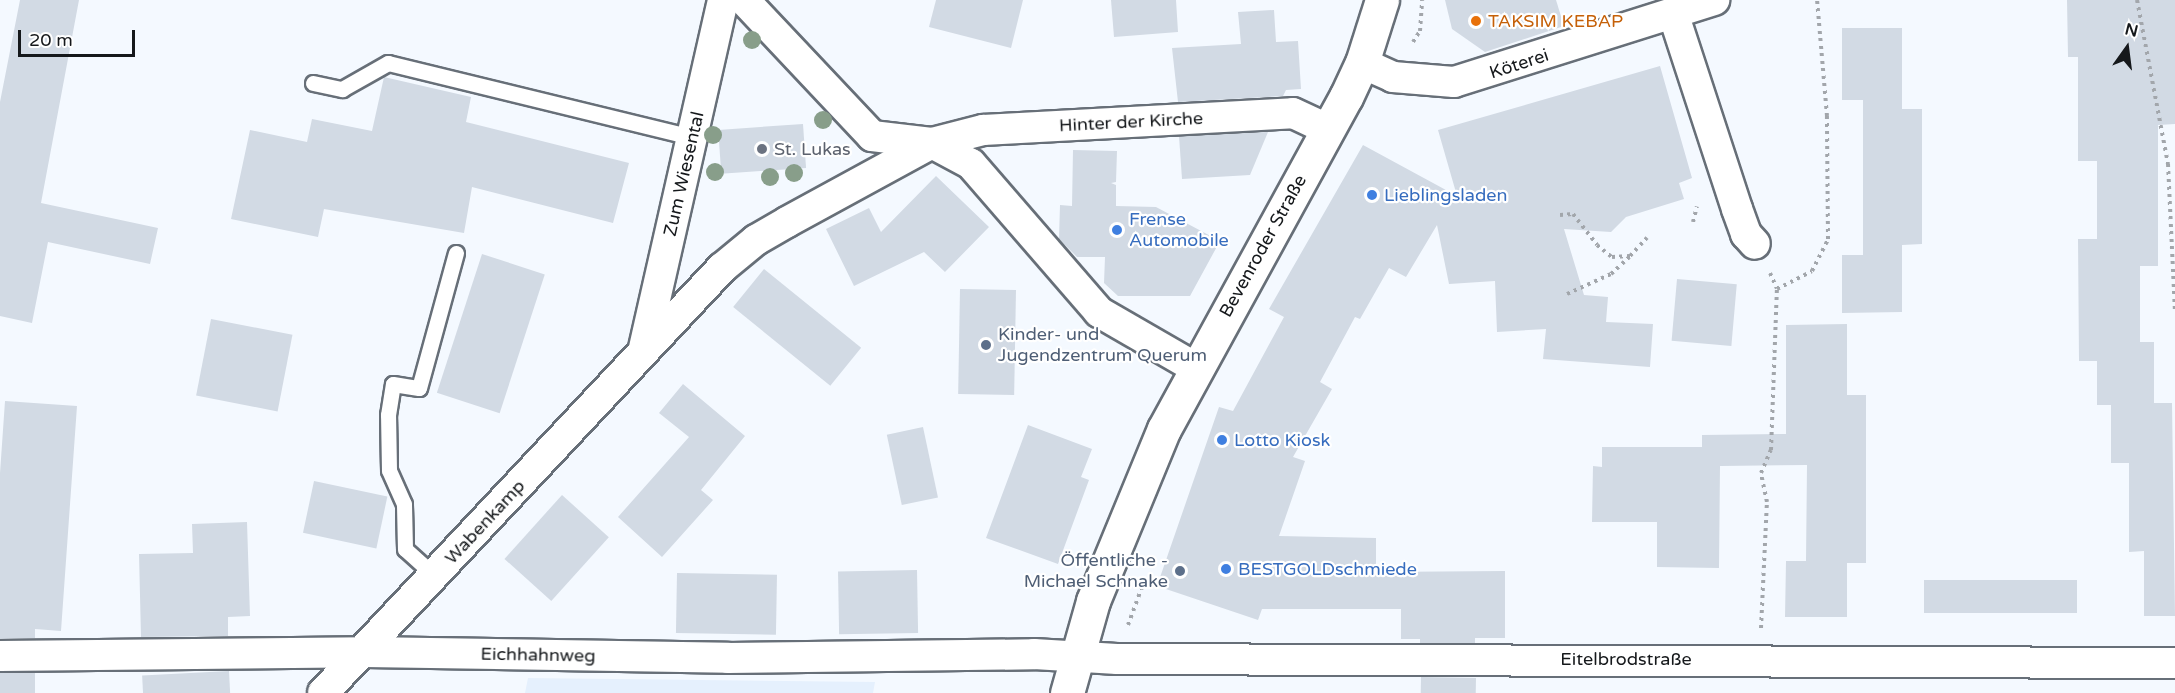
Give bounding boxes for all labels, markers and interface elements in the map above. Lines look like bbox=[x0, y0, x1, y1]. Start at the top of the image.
place label: TAKSIM KEBAP bbox=[1488, 10, 1623, 32]
marker: TAKSIM KEBAP bbox=[1469, 14, 1483, 28]
scale bar bbox=[21, 18, 138, 56]
north arrow bbox=[2097, 18, 2157, 78]
text: N bbox=[2123, 19, 2140, 42]
text: 20 m bbox=[29, 29, 73, 51]
street label: Köterei bbox=[1487, 44, 1551, 84]
street label: Hinter der Kirche bbox=[1058, 107, 1204, 137]
street label: Zum Wiesental bbox=[659, 110, 709, 238]
place label: St. Lukas bbox=[774, 138, 851, 160]
marker: St. Lukas bbox=[755, 142, 769, 156]
street label: Bevenroder Straße bbox=[1215, 171, 1311, 321]
place label: Lieblingsladen bbox=[1384, 184, 1507, 206]
marker: Lieblingsladen bbox=[1365, 188, 1379, 202]
place label: Frense Automobile bbox=[1129, 209, 1229, 252]
marker: Frense Automobile bbox=[1110, 223, 1124, 237]
place label: Kinder- und Jugendzentrum Querum bbox=[998, 324, 1207, 366]
marker: Kinder- und Jugendzentrum Querum bbox=[979, 338, 993, 352]
place label: Lotto Kiosk bbox=[1234, 429, 1330, 451]
marker: Lotto Kiosk bbox=[1215, 433, 1229, 447]
street label: Wabenkamp bbox=[440, 475, 530, 569]
place label: Öffentliche - Michael Schnake bbox=[1024, 550, 1168, 592]
place label: BESTGOLDschmiede bbox=[1238, 558, 1417, 580]
marker: BESTGOLDschmiede bbox=[1219, 562, 1233, 576]
marker: Öffentliche - Michael Schnake bbox=[1173, 564, 1187, 578]
street label: Eichhahnweg bbox=[480, 643, 596, 667]
street label: Eitelbrodstraße bbox=[1560, 648, 1692, 670]

